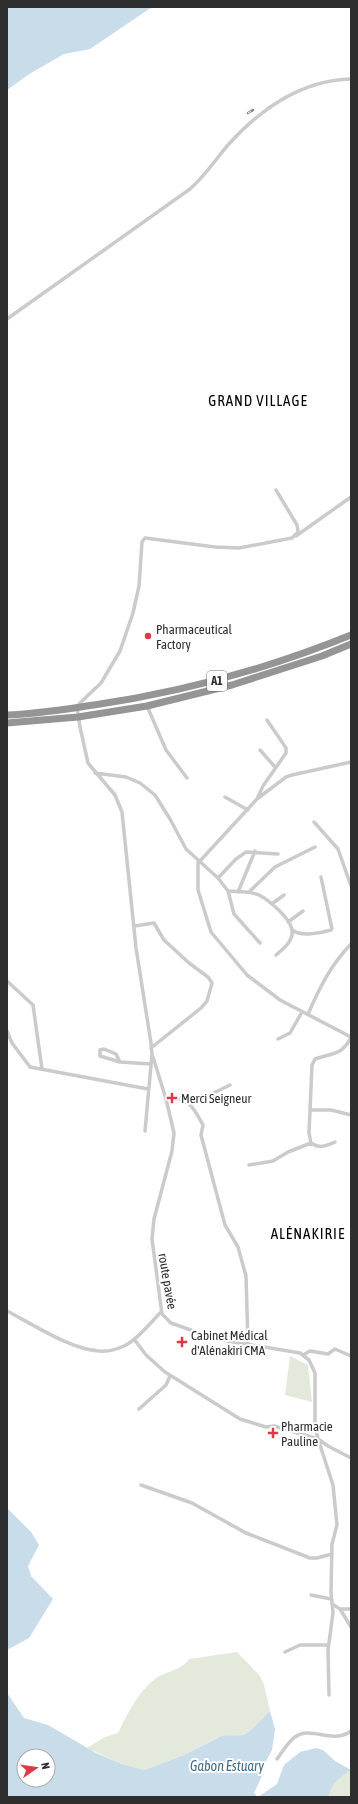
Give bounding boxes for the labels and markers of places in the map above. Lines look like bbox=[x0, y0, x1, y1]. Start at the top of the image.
place label: Pharmaceutical Factory bbox=[156, 622, 233, 652]
marker: Pharmaceutical Factory bbox=[143, 631, 153, 641]
place label: Merci Seigneur bbox=[181, 1091, 251, 1106]
marker: Merci Seigneur bbox=[166, 1092, 178, 1104]
place label: Cabinet Médical d'Alénakiri CMA bbox=[191, 1328, 268, 1358]
marker: Cabinet Médical d'Alénakiri CMA bbox=[176, 1336, 188, 1348]
place label: Pharmacie Pauline bbox=[281, 1419, 333, 1449]
marker: Pharmacie Pauline bbox=[268, 1428, 278, 1438]

